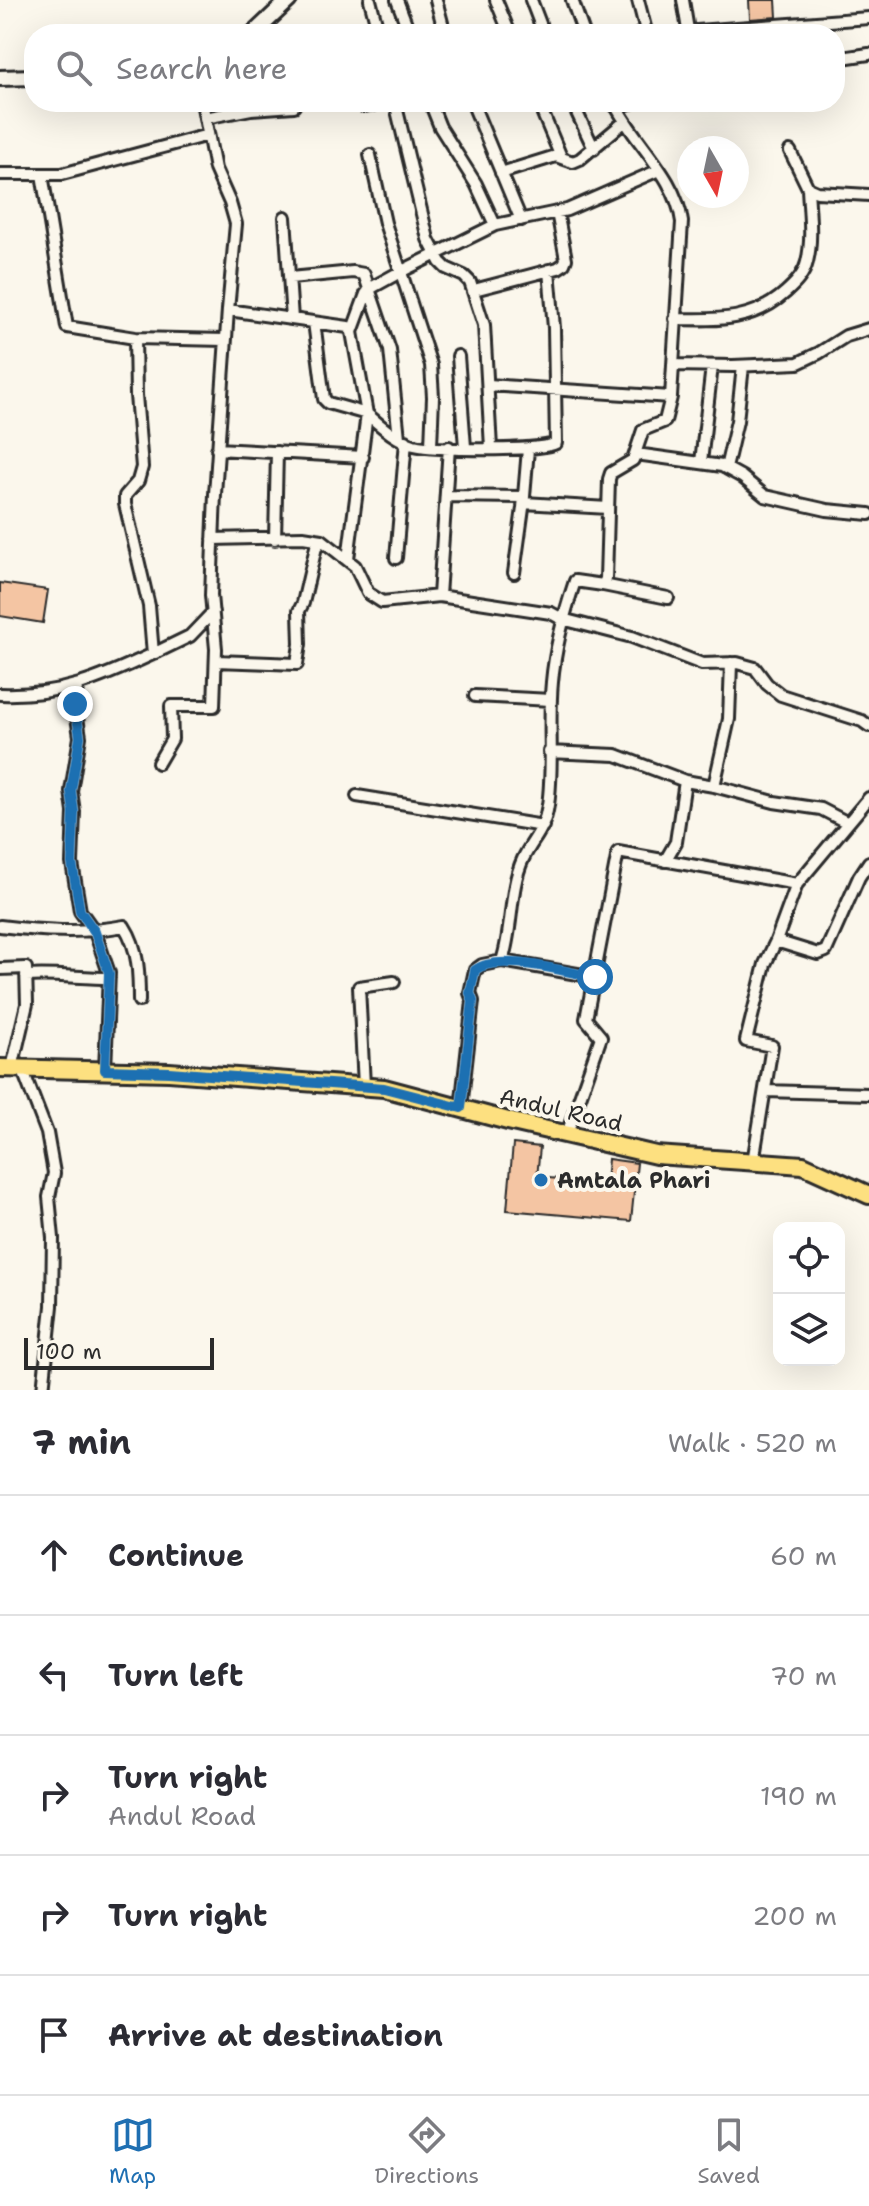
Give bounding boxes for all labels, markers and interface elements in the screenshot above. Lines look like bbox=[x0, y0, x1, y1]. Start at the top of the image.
search box bbox=[24, 24, 845, 112]
icon: search bbox=[52, 46, 96, 90]
text: Search here bbox=[116, 48, 287, 89]
north arrow bbox=[677, 136, 749, 208]
route end bbox=[57, 686, 93, 722]
route start bbox=[577, 959, 613, 995]
street label: Andul Road bbox=[497, 1082, 625, 1138]
place label: Amtala Phari bbox=[557, 1166, 710, 1195]
marker: Amtala Phari bbox=[532, 1171, 550, 1189]
map controls bbox=[773, 1222, 845, 1366]
button: locate bbox=[773, 1222, 845, 1294]
button: layers bbox=[773, 1294, 845, 1366]
scale bar bbox=[24, 1334, 214, 1370]
text: 100 m bbox=[36, 1337, 102, 1366]
text: 7 min bbox=[32, 1419, 131, 1465]
text: Walk · 520 m bbox=[668, 1425, 837, 1460]
icon: ahead bbox=[32, 1533, 76, 1577]
text: Continue bbox=[108, 1535, 244, 1576]
text: 60 m bbox=[770, 1538, 837, 1573]
icon: left bbox=[32, 1653, 76, 1697]
text: Turn left bbox=[108, 1655, 243, 1696]
text: 70 m bbox=[770, 1658, 837, 1693]
text: Turn right bbox=[108, 1757, 267, 1798]
icon: right bbox=[32, 1773, 76, 1817]
text: 190 m bbox=[760, 1778, 837, 1813]
text: Andul Road bbox=[108, 1798, 256, 1833]
icon: right bbox=[32, 1893, 76, 1937]
text: Turn right bbox=[108, 1895, 267, 1936]
text: 200 m bbox=[752, 1898, 837, 1933]
icon: arrive bbox=[32, 2013, 76, 2057]
text: Arrive at destination bbox=[108, 2015, 443, 2056]
tab: Map bbox=[109, 2113, 156, 2190]
tab: Directions bbox=[374, 2113, 479, 2190]
tab: Saved bbox=[697, 2113, 760, 2190]

